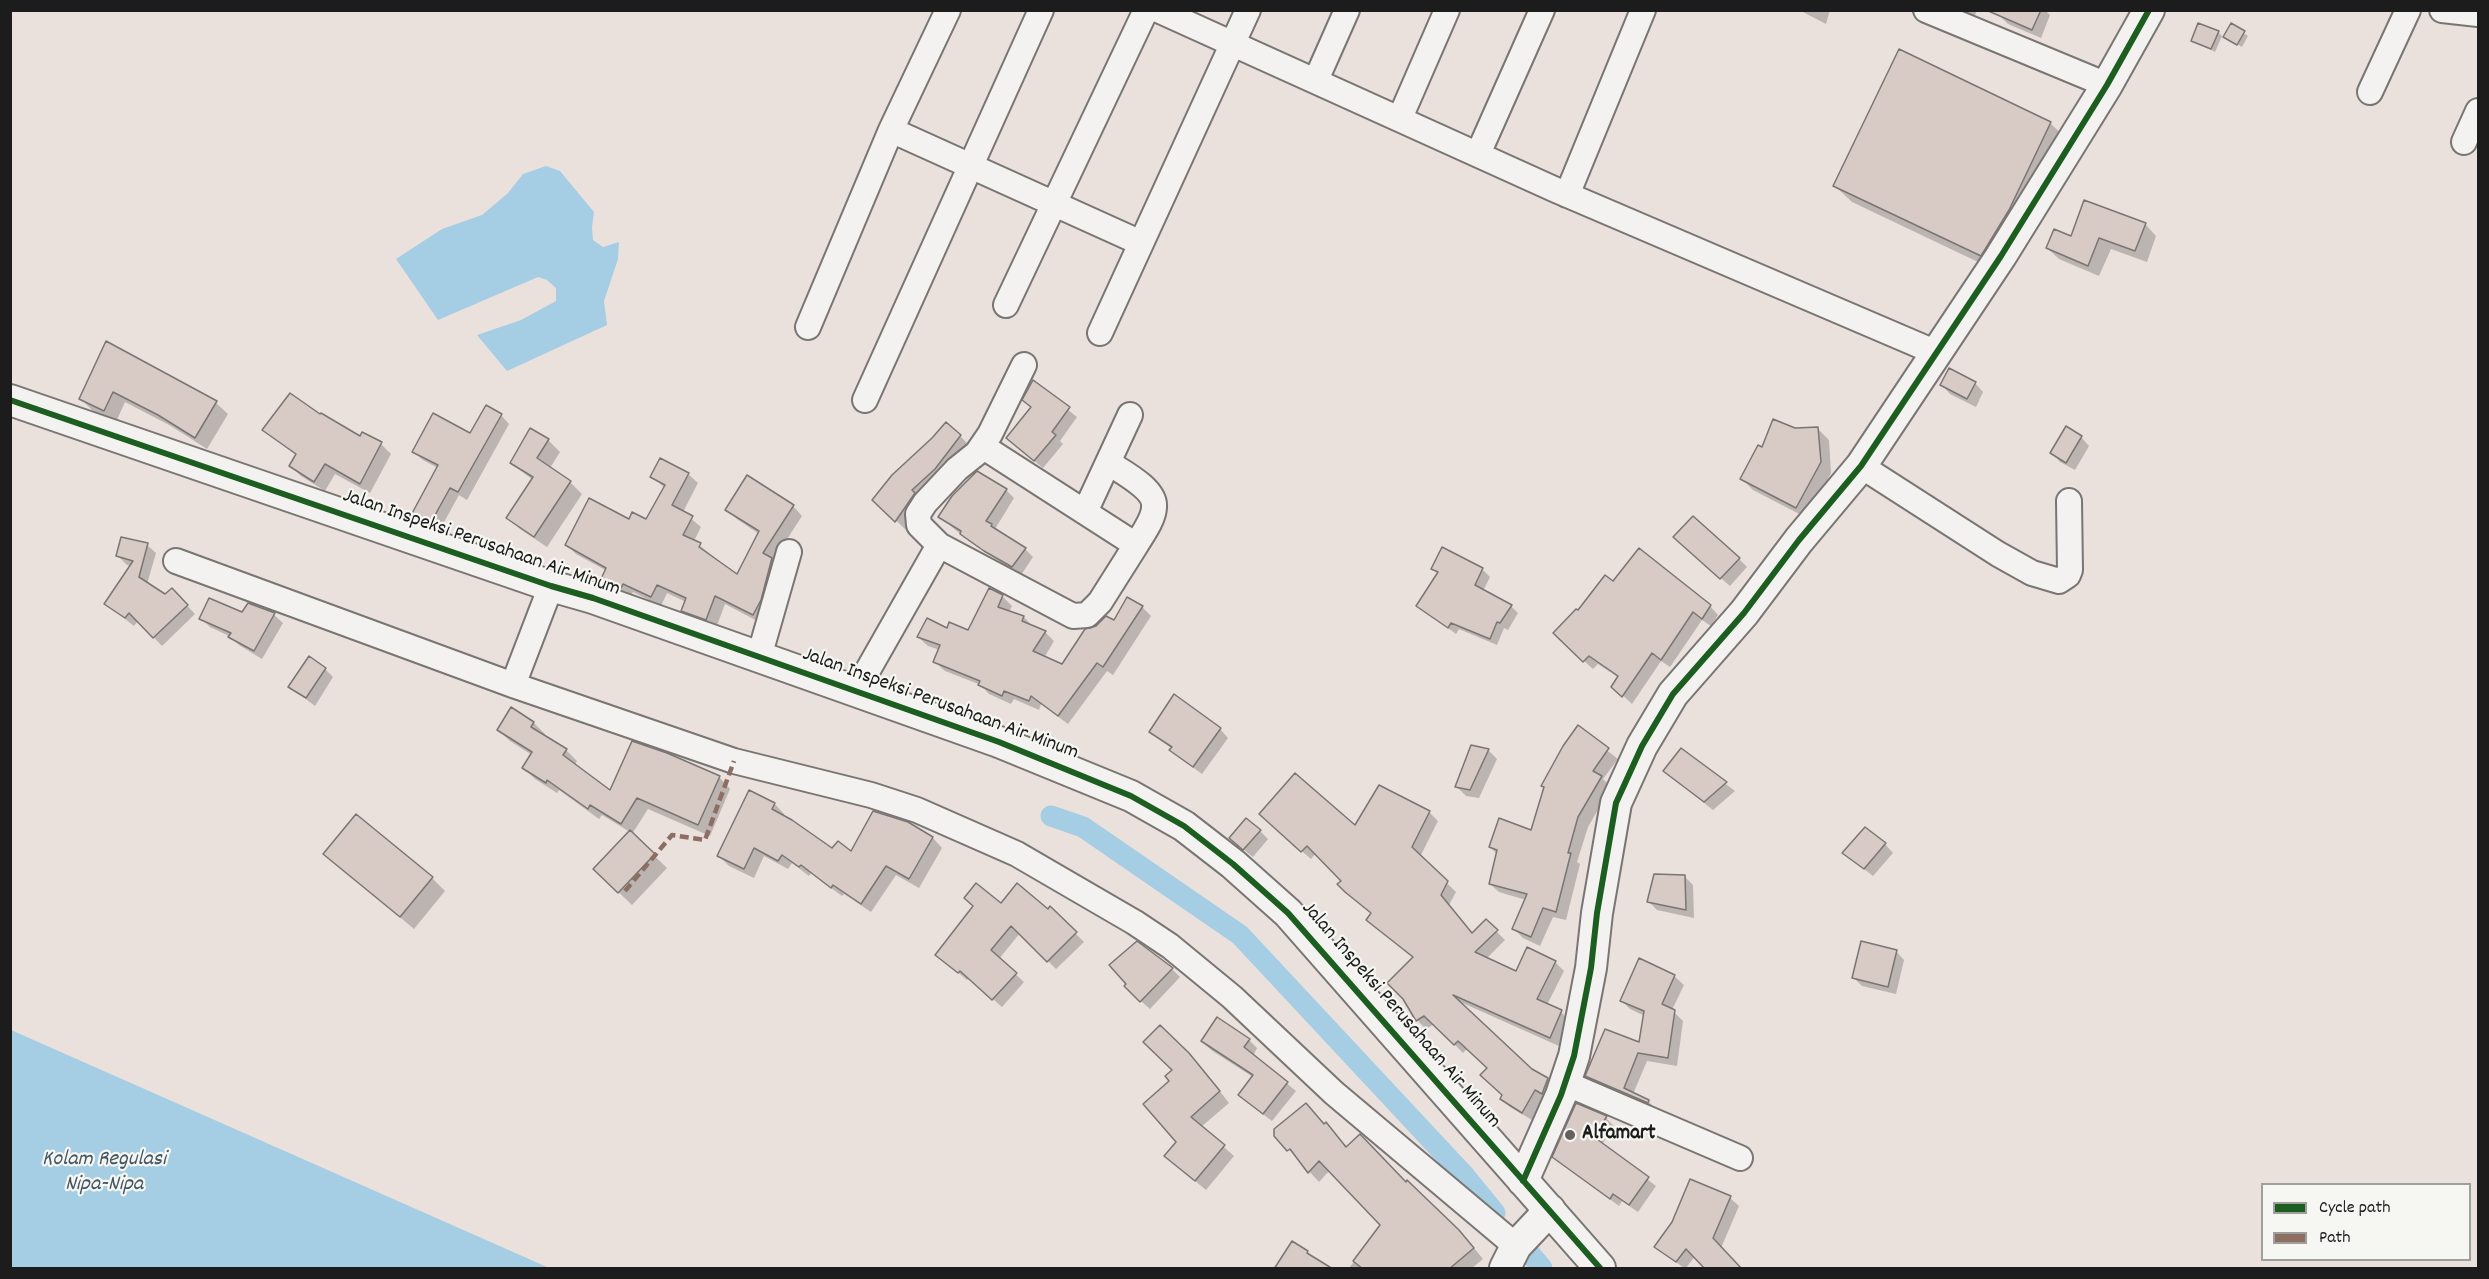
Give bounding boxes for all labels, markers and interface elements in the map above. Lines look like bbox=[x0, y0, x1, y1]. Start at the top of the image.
street label: Jalan Inspeksi Perusahaan Air Minum bbox=[339, 485, 623, 603]
street label: Jalan Inspeksi Perusahaan Air Minum bbox=[798, 643, 1082, 767]
street label: Jalan Inspeksi Perusahaan Air Minum bbox=[1295, 897, 1505, 1135]
place label: Alfamart bbox=[1582, 1122, 1656, 1148]
marker: Alfamart bbox=[1563, 1128, 1577, 1142]
water label: Kolam Regulasi Nipa-Nipa bbox=[42, 1148, 166, 1200]
legend bbox=[2261, 1183, 2471, 1261]
text: Cycle path bbox=[2319, 1196, 2390, 1221]
text: Path bbox=[2319, 1226, 2351, 1251]

